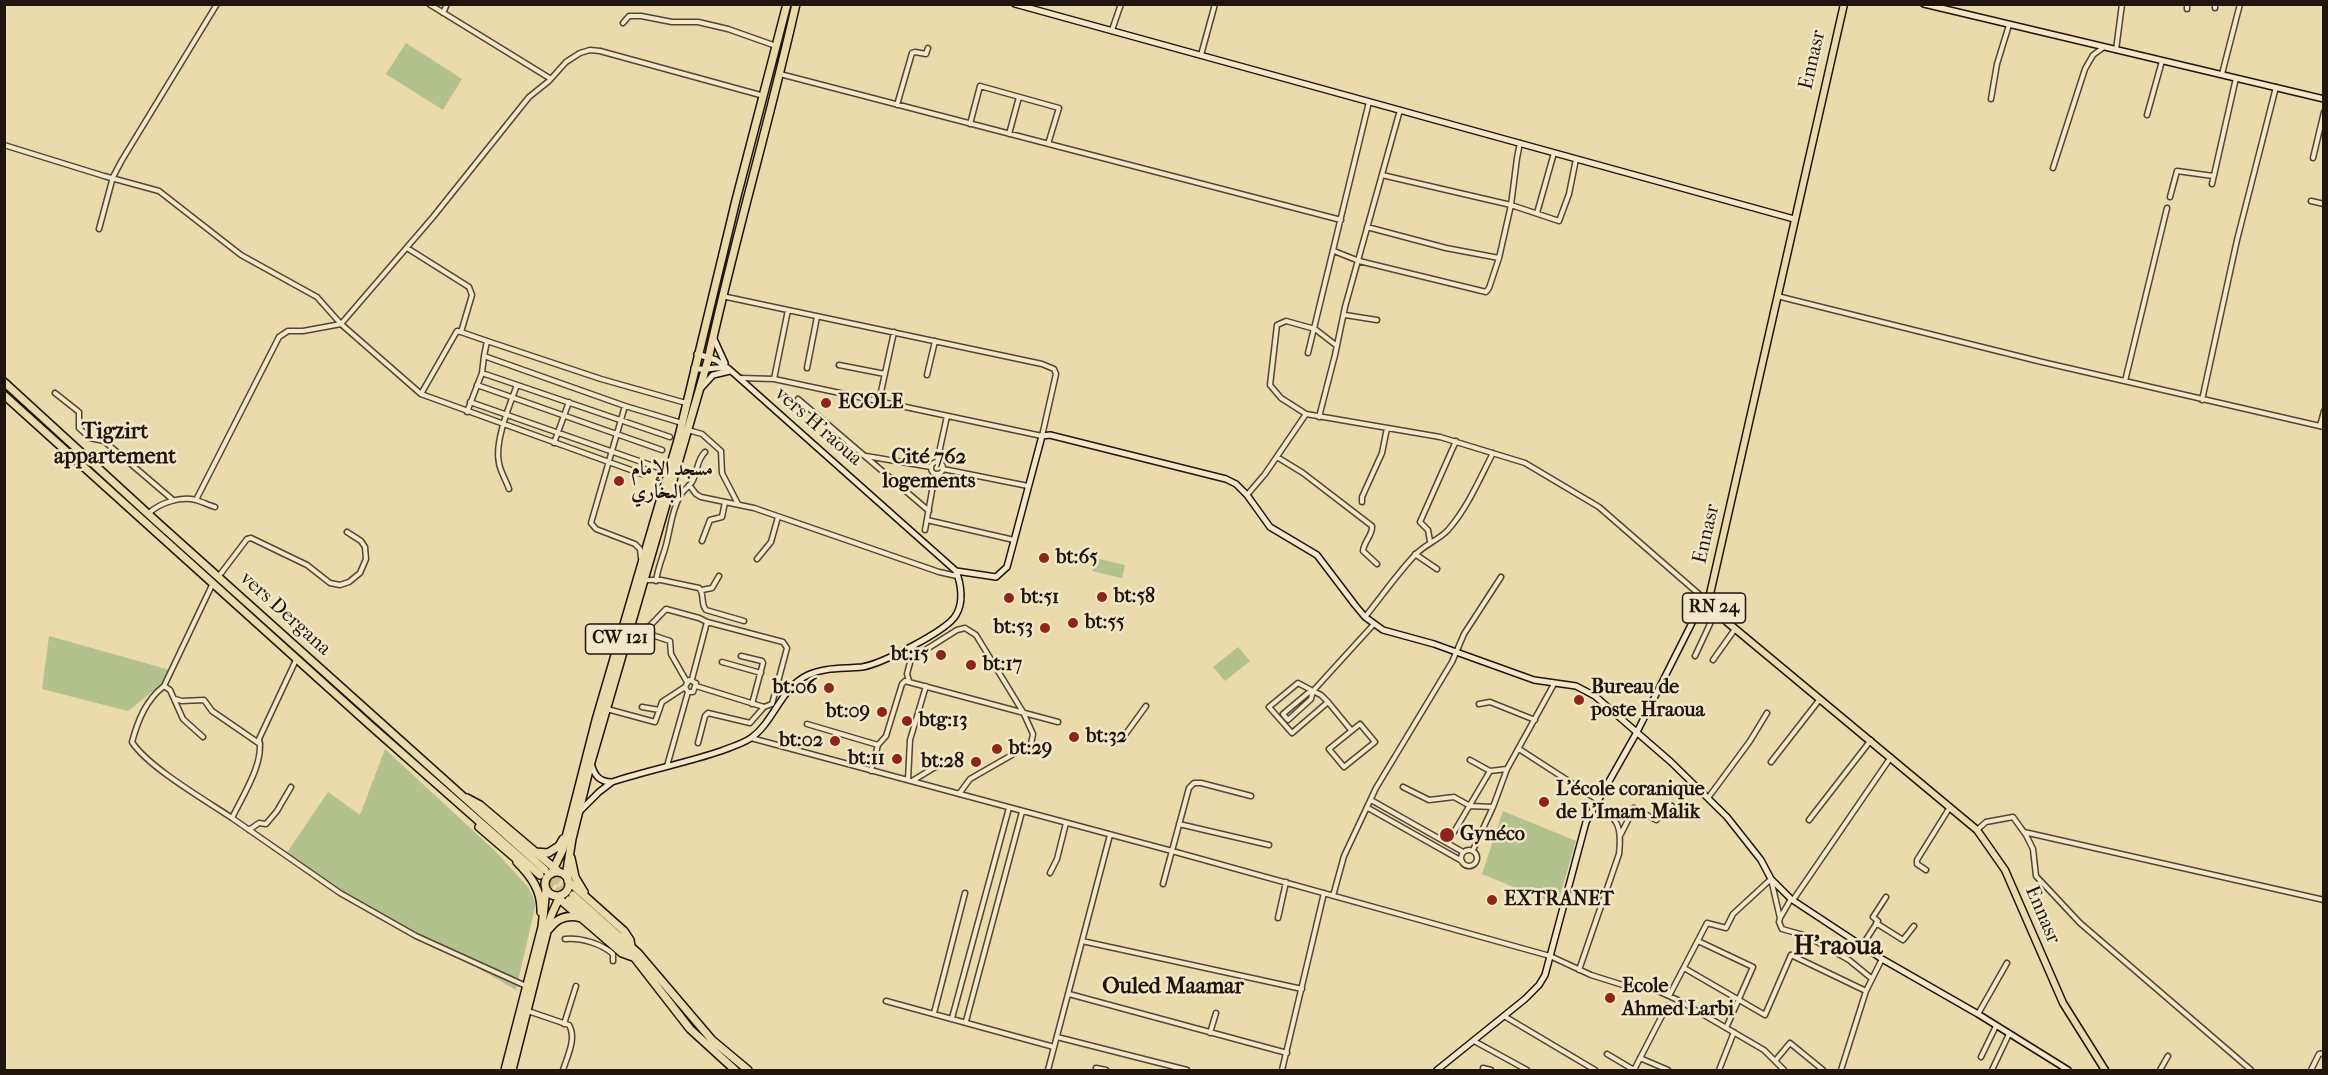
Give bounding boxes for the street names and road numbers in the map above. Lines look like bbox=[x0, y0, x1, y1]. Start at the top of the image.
street label: Ennasr bbox=[1794, 28, 1832, 92]
street label: vers H'raoua bbox=[769, 382, 867, 472]
street label: Ennasr bbox=[1688, 502, 1726, 566]
street label: vers Dergana bbox=[235, 567, 335, 661]
road number: RN 24 bbox=[1682, 593, 1746, 623]
road number: CW 121 bbox=[586, 624, 654, 654]
street label: Ennasr bbox=[2019, 882, 2065, 948]

